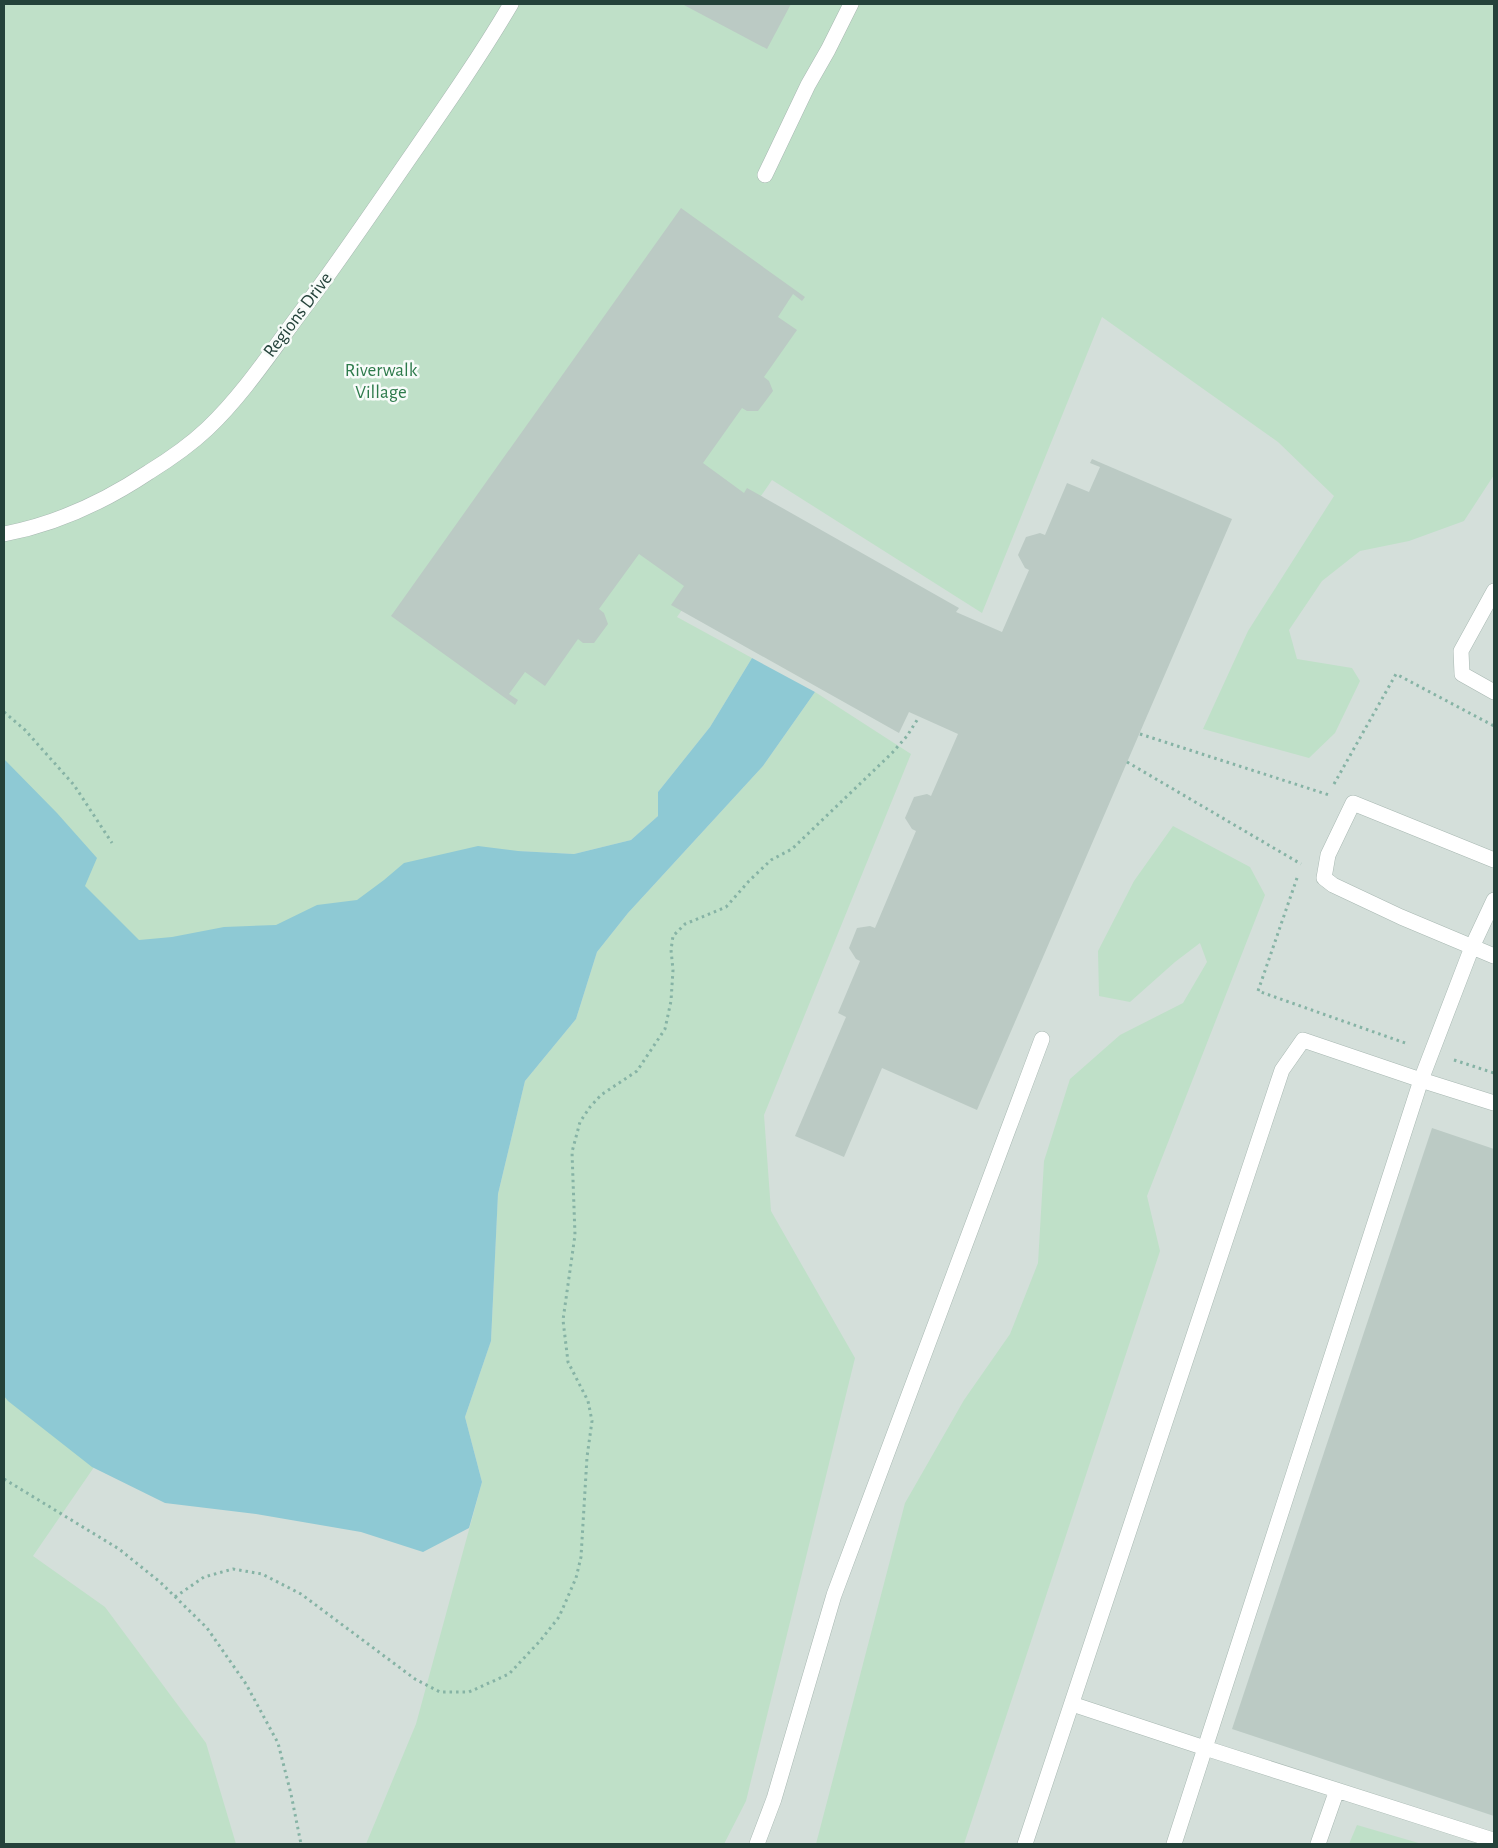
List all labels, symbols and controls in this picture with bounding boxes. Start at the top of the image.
street label: Regions Drive [260,269,336,361]
park label: Riverwalk Village [345,361,418,402]

